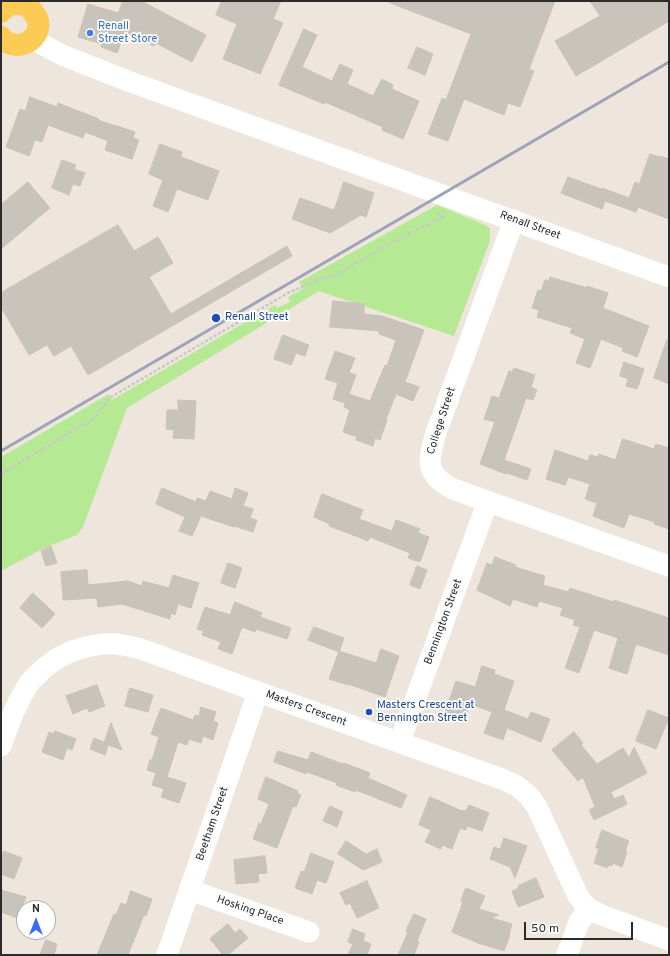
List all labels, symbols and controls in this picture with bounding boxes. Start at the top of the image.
place label: Renall Street Store [98,20,157,46]
marker: Renall Street Store [85,28,95,38]
street label: Renall Street [498,209,562,243]
place label: Renall Street [225,311,289,325]
marker: Renall Street [210,312,222,324]
street label: College Street [425,386,459,456]
street label: Bennington Street [422,577,466,667]
street label: Masters Crescent [264,688,348,730]
place label: Masters Crescent at Bennington Street [377,699,474,725]
marker: Masters Crescent at Bennington Street [364,707,374,717]
street label: Beetham Street [194,785,232,863]
street label: Hosking Place [215,893,285,929]
north arrow [16,900,56,940]
text: N [32,902,40,916]
scale bar [526,914,635,940]
text: 50 m [531,921,559,937]

